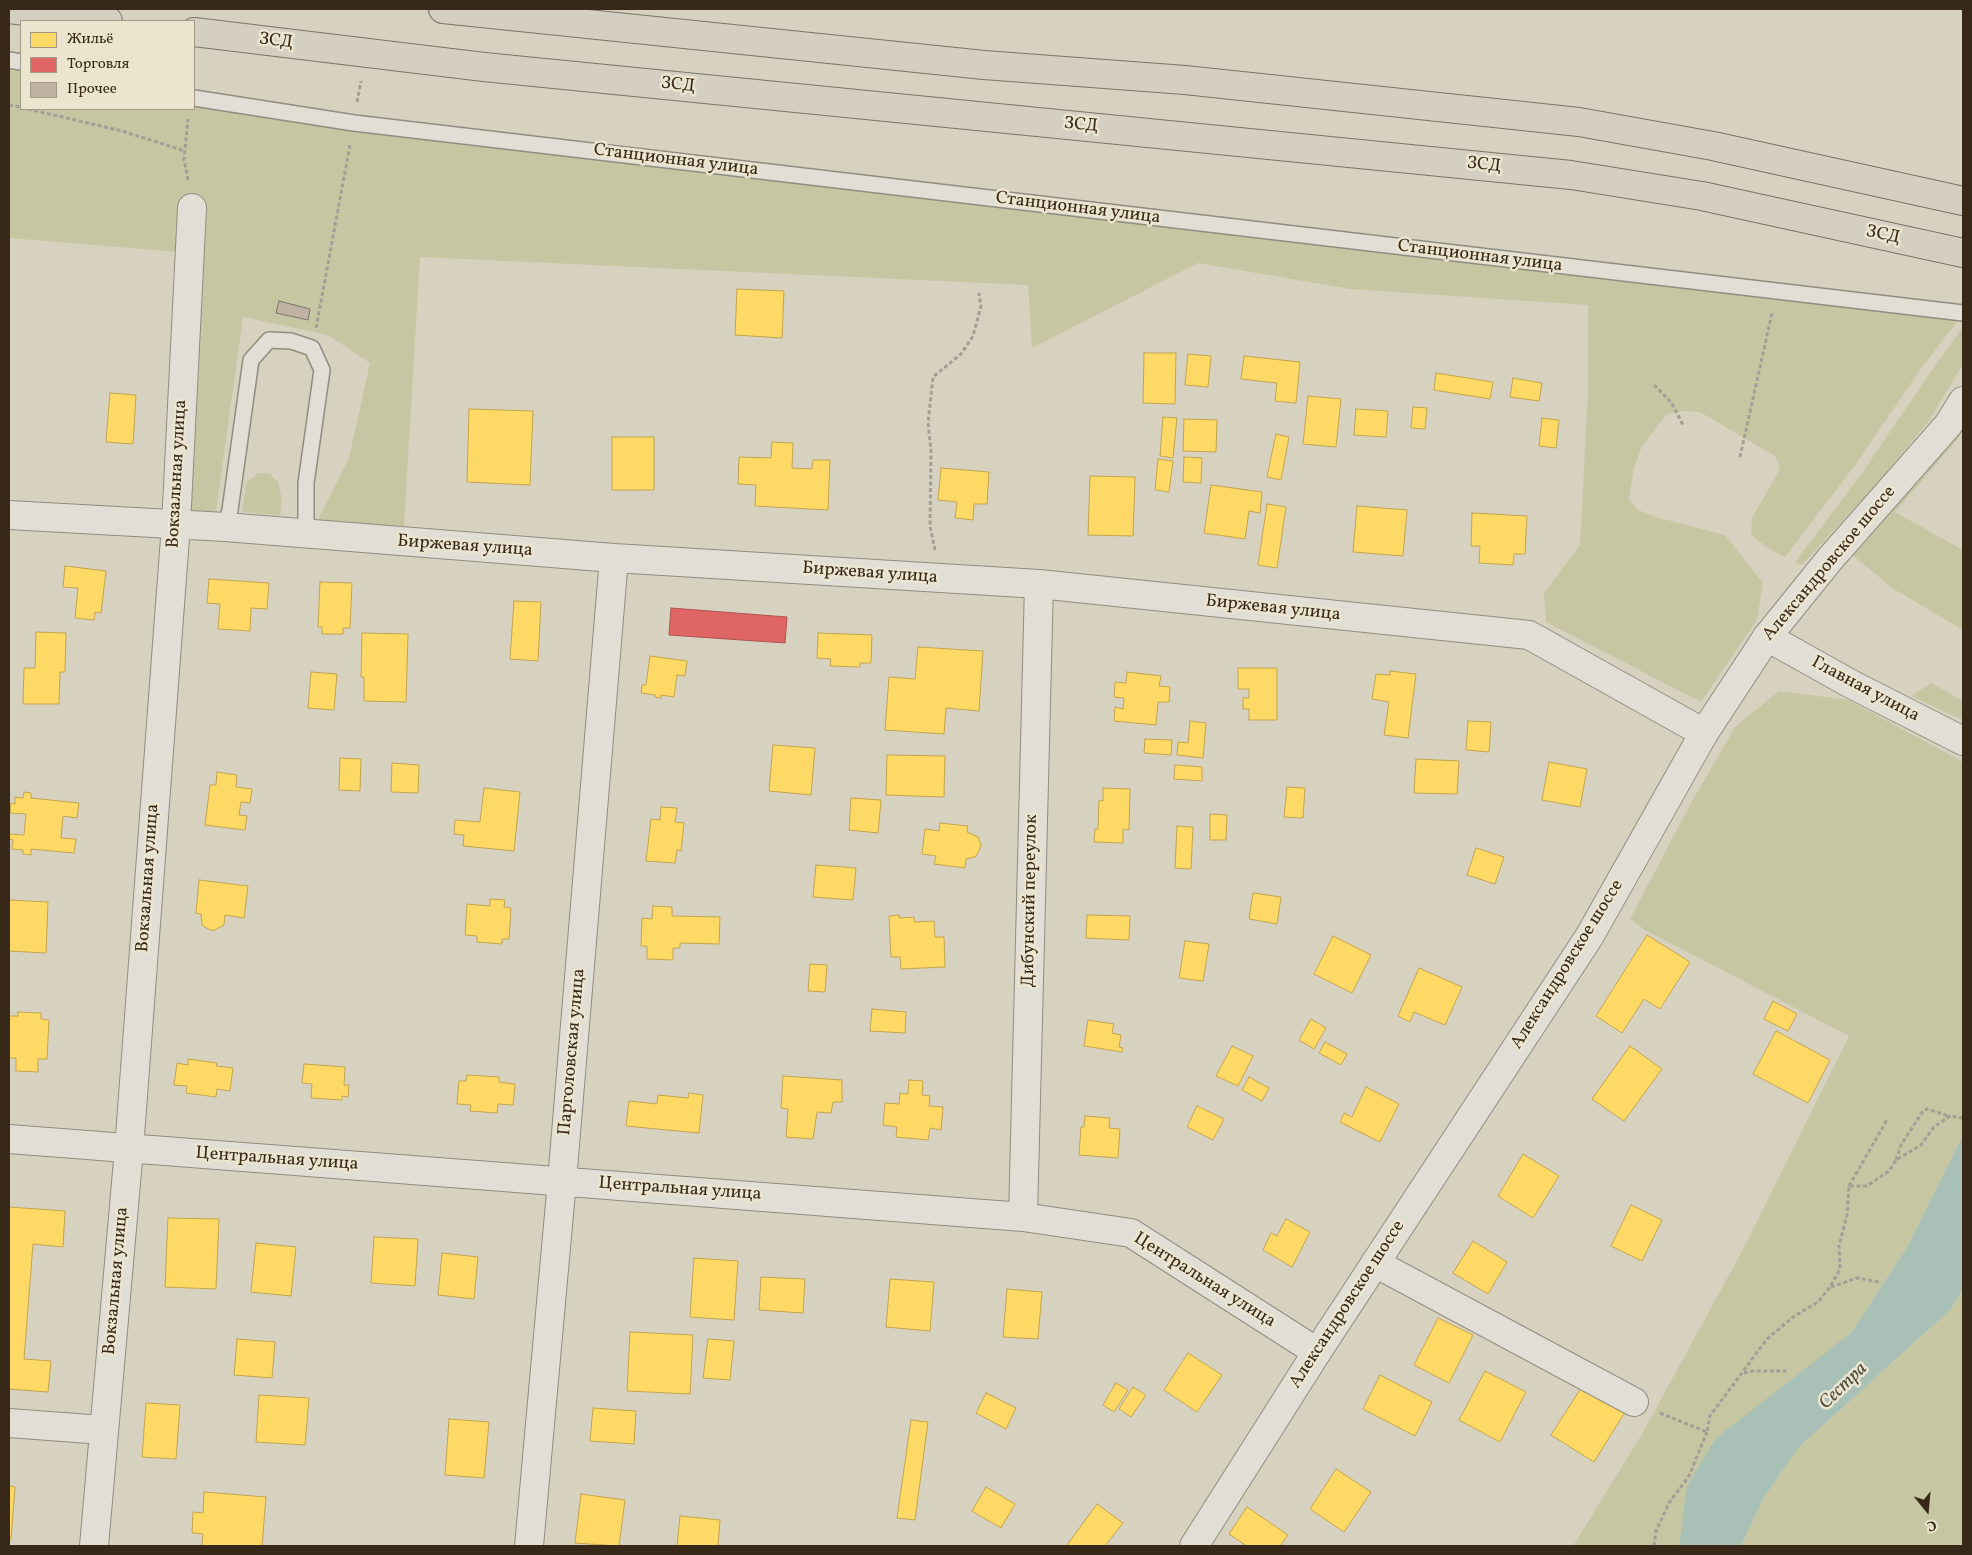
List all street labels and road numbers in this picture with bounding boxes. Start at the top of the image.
street label: ЗСД [257,29,295,55]
street label: ЗСД [660,73,696,99]
street label: ЗСД [1063,114,1099,138]
street label: Станционная улица [592,140,760,182]
street label: ЗСД [1466,153,1502,179]
street label: Станционная улица [994,188,1162,230]
street label: ЗСД [1864,222,1902,250]
street label: Станционная улица [1396,236,1564,278]
street label: Вокзальная улица [163,399,193,549]
street label: Александровское шоссе [1759,482,1901,646]
street label: Биржевая улица [397,531,533,563]
street label: Биржевая улица [802,558,938,590]
street label: Биржевая улица [1204,591,1342,627]
street label: Главная улица [1807,652,1923,728]
street label: Вокзальная улица [133,803,165,953]
street label: Дибунский переулок [1019,814,1043,988]
street label: Александровское шоссе [1507,876,1629,1054]
street label: Парголовская улица [555,968,591,1136]
street label: Центральная улица [195,1144,359,1176]
street label: Центральная улица [598,1174,762,1206]
street label: Вокзальная улица [100,1206,134,1356]
street label: Александровское шоссе [1286,1217,1410,1393]
street label: Центральная улица [1129,1229,1279,1333]

